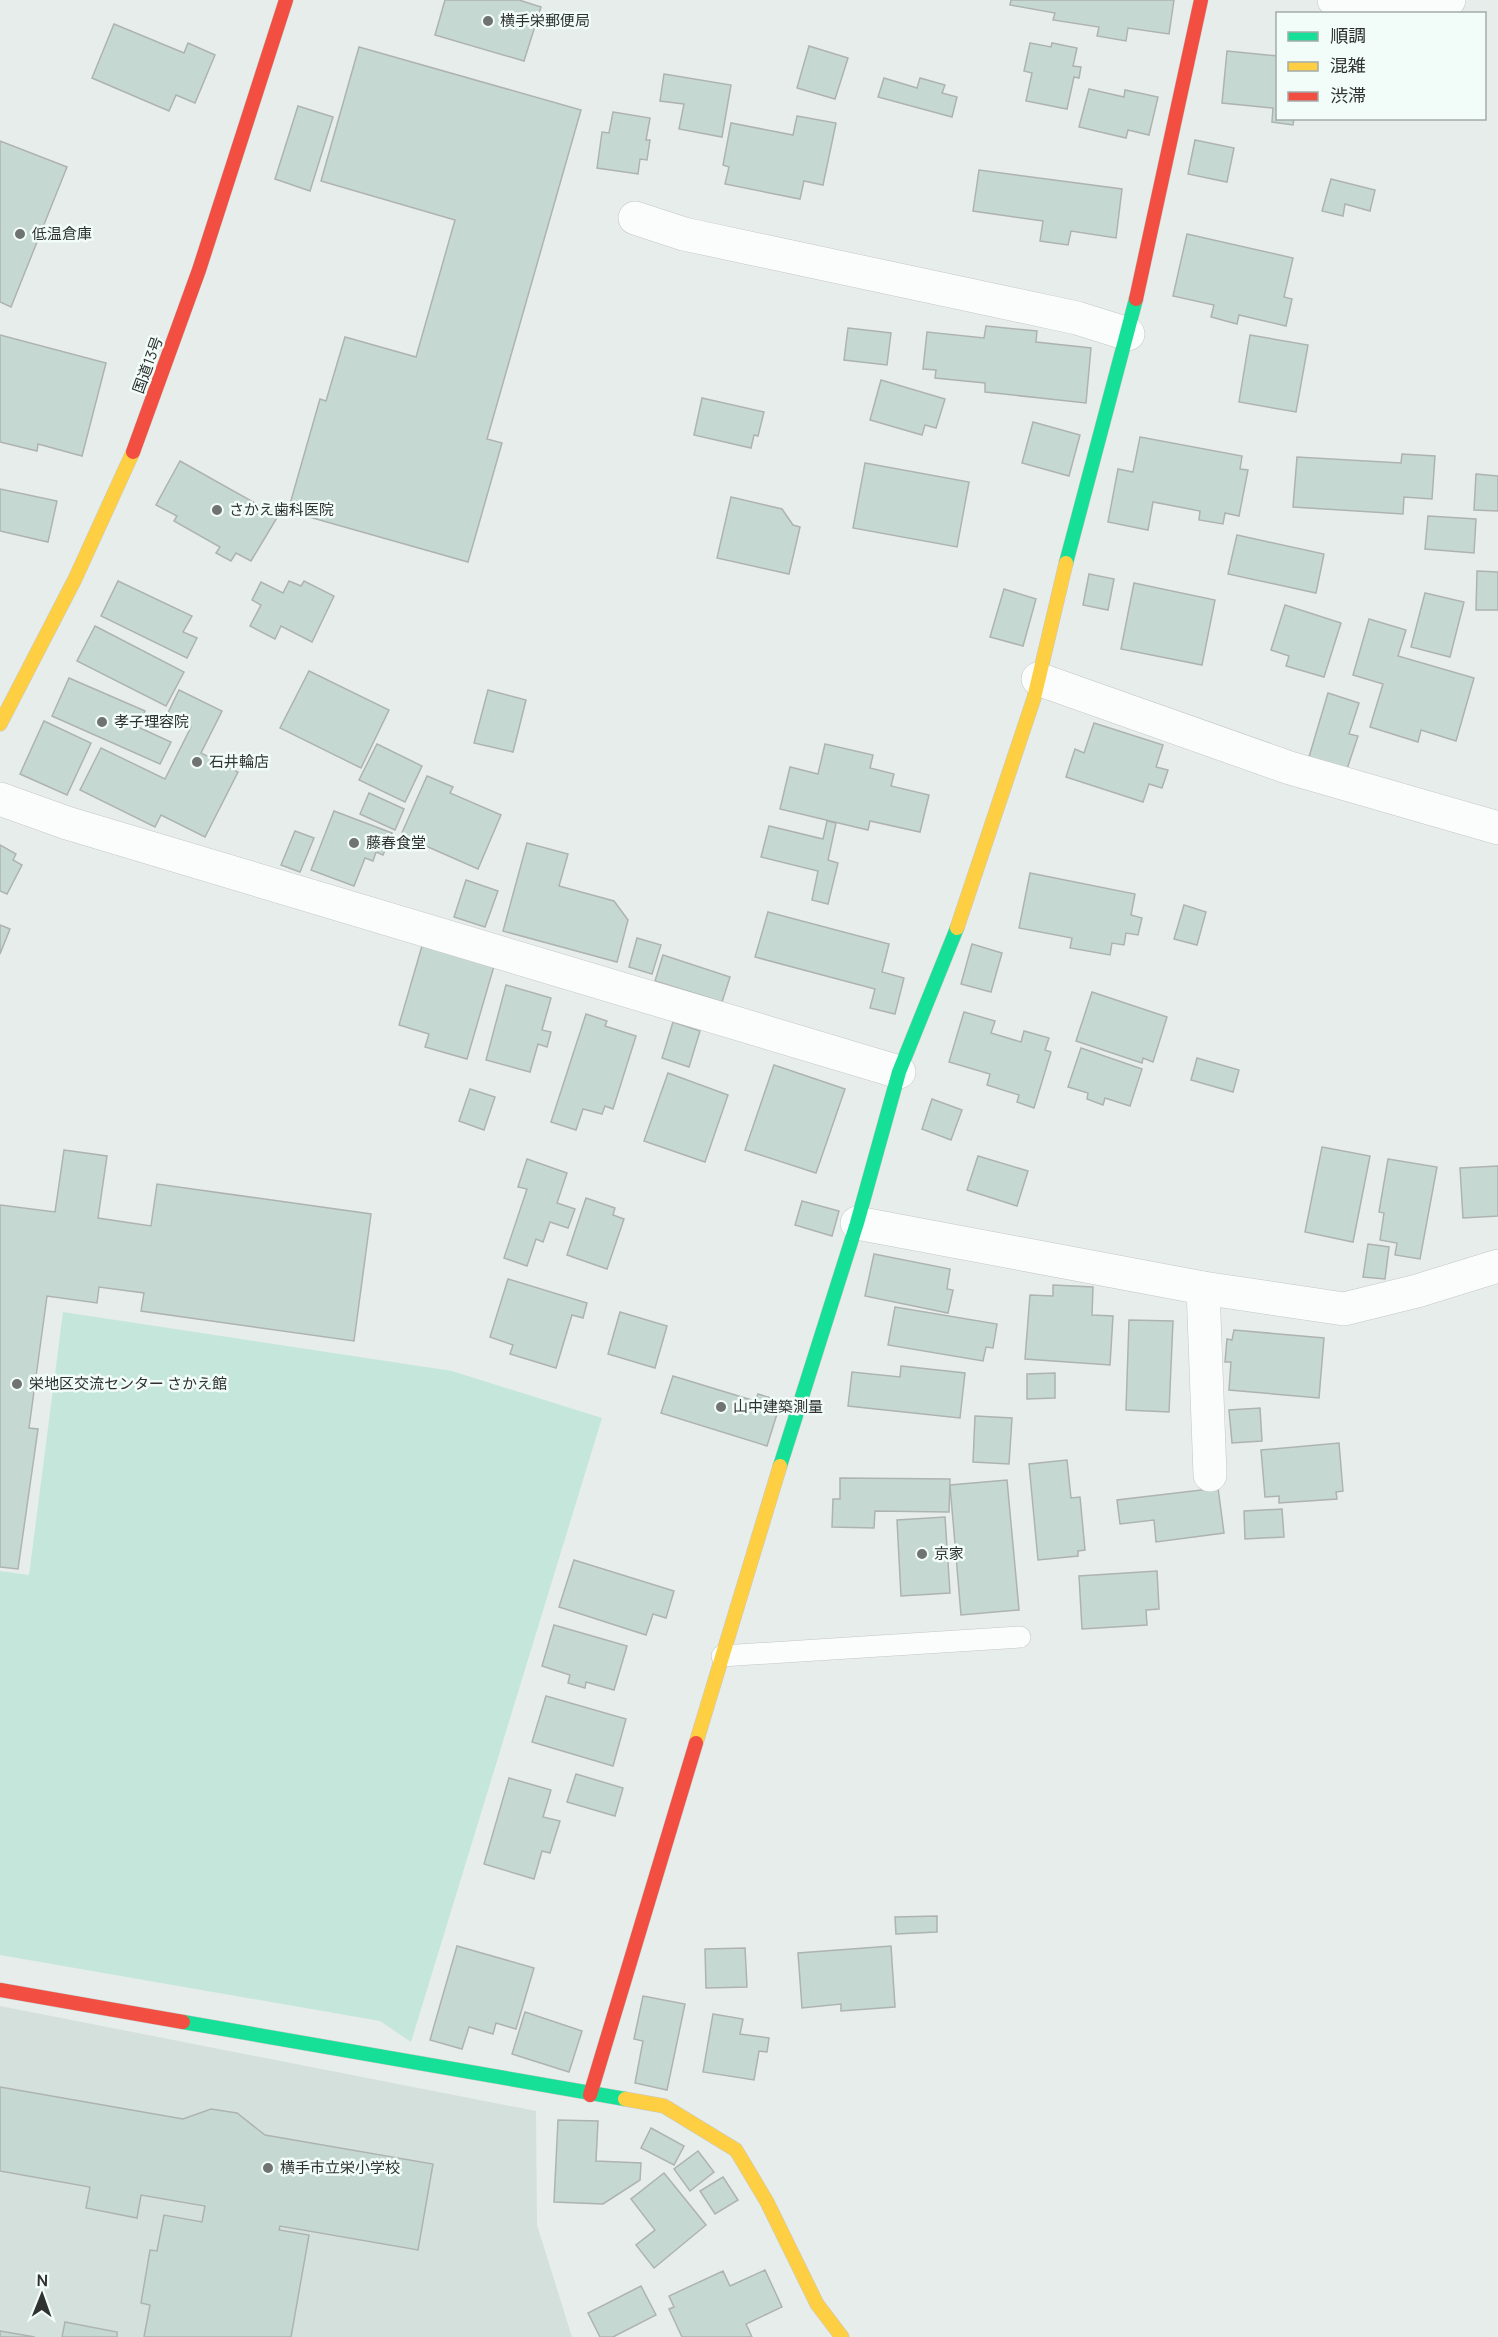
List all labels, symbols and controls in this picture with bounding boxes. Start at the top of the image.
place label: 横手栄郵便局 [500,10,590,31]
legend [1276,12,1486,120]
marker: 横手栄郵便局 [481,14,495,28]
text: 順調 [1330,23,1366,47]
text: 混雑 [1330,53,1366,77]
text: 渋滞 [1330,83,1366,107]
place label: 低温倉庫 [32,223,92,244]
marker: 低温倉庫 [13,227,27,241]
street label: 国道13号 [128,333,168,396]
place label: さかえ歯科医院 [229,499,334,520]
marker: さかえ歯科医院 [210,503,224,517]
place label: 孝子理容院 [114,711,189,732]
marker: 孝子理容院 [95,715,109,729]
place label: 石井輪店 [209,751,269,772]
marker: 石井輪店 [190,755,204,769]
place label: 藤春食堂 [366,832,426,853]
marker: 藤春食堂 [347,836,361,850]
place label: 栄地区交流センター さかえ館 [29,1373,227,1394]
marker: 栄地区交流センター さかえ館 [10,1377,24,1391]
place label: 山中建築測量 [733,1396,823,1417]
marker: 山中建築測量 [714,1400,728,1414]
place label: 京家 [934,1543,964,1564]
marker: 京家 [915,1547,929,1561]
place label: 横手市立栄小学校 [280,2157,400,2178]
marker: 横手市立栄小学校 [261,2161,275,2175]
north arrow [12,2265,72,2325]
text: N [36,2269,48,2291]

